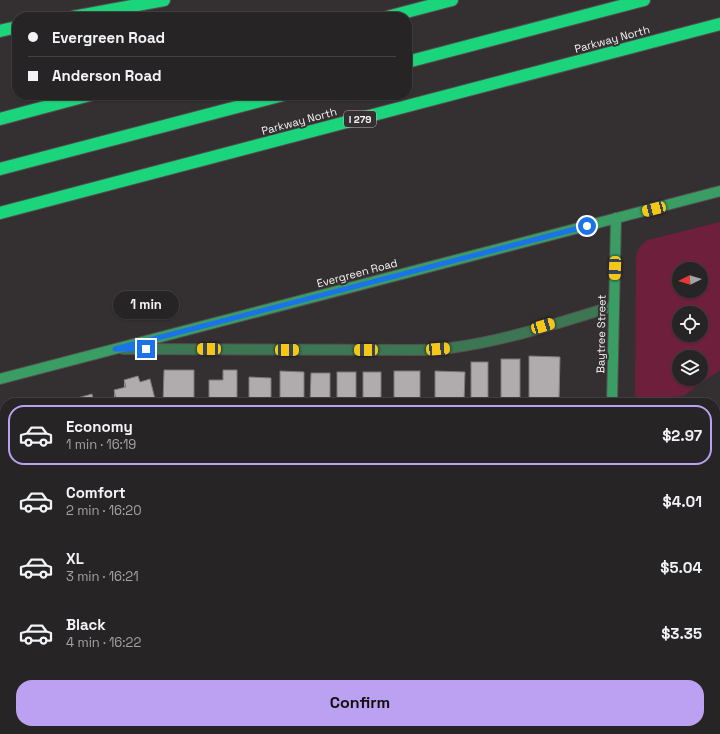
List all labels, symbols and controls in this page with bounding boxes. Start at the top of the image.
street label: Parkway North [573,22,651,56]
text: Evergreen Road [52,28,165,47]
text: Anderson Road [52,66,162,85]
street label: Parkway North [260,104,338,138]
road number: I 279 [344,111,376,127]
car [641,200,667,218]
route start [578,217,596,235]
street label: Evergreen Road [315,256,399,290]
car [609,256,621,280]
north arrow [672,262,708,298]
map controls [672,262,708,386]
callout: 1 min [113,291,179,319]
street label: Baytree Street [593,295,609,373]
text: 1 min [130,296,162,313]
button: locate [672,306,708,342]
car [530,317,556,335]
route end [137,340,155,358]
car [426,342,450,356]
car [197,343,221,355]
car [275,344,299,356]
car [354,344,378,356]
button: layers [672,350,708,386]
icon: car [18,417,54,453]
text: Economy [66,417,133,436]
text: $2.97 [662,426,702,445]
text: 1 min · 16:19 [66,436,136,453]
icon: car [18,483,54,519]
text: Comfort [66,483,126,502]
text: $4.01 [663,492,702,511]
text: 2 min · 16:20 [66,502,141,519]
icon: car [18,549,54,585]
text: XL [66,549,84,568]
text: $5.04 [660,558,702,577]
text: 3 min · 16:21 [66,568,139,585]
icon: car [18,615,54,651]
text: Black [66,615,106,634]
text: $3.35 [661,624,702,643]
text: 4 min · 16:22 [66,634,141,651]
button: Confirm [16,680,704,726]

